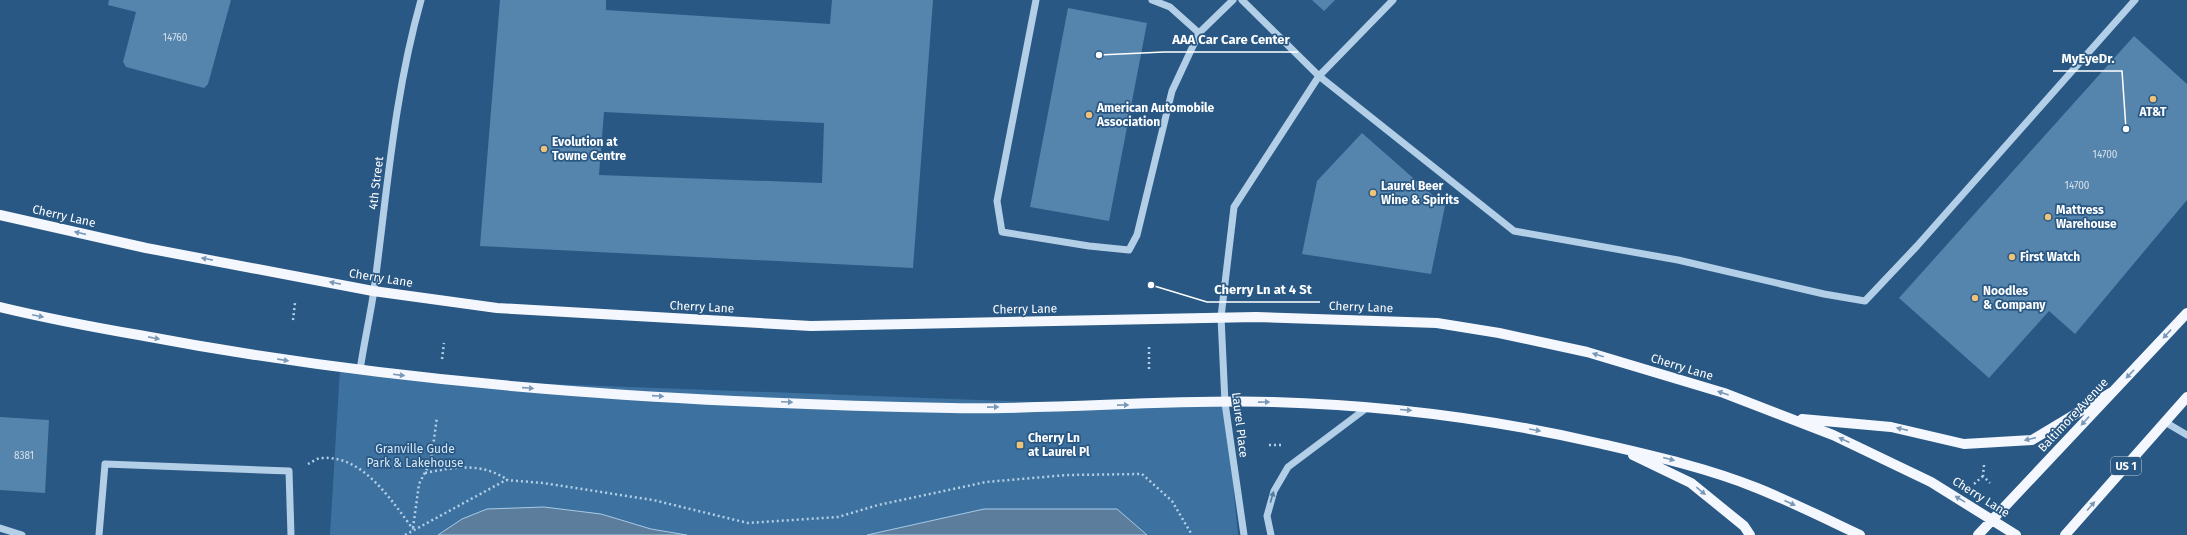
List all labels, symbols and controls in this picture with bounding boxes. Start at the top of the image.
callout: AAA Car Care Center [1164,27,1298,52]
house number: 14760 [163,32,188,44]
text: AAA Car Care Center [1171,32,1291,47]
callout: MyEyeDr. [2053,46,2122,71]
text: MyEyeDr. [2061,51,2115,66]
marker: AT&T [2148,94,2158,104]
place label: American Automobile Association [1096,101,1215,129]
place label: AT&T [2138,105,2167,119]
marker: American Automobile Association [1084,110,1094,120]
place label: Evolution at Towne Centre [552,135,627,163]
marker: Evolution at Towne Centre [539,144,549,154]
house number: 14700 [2093,149,2118,161]
street label: 4th Street [366,155,386,210]
place label: Laurel Beer Wine & Spirits [1381,179,1459,207]
house number: 14700 [2065,180,2090,192]
marker: Laurel Beer Wine & Spirits [1368,188,1378,198]
street label: Cherry Lane [31,202,97,230]
place label: Mattress Warehouse [2056,203,2117,231]
marker: Mattress Warehouse [2043,212,2053,222]
one-way arrow [74,230,86,236]
place label: First Watch [2020,250,2080,264]
marker: First Watch [2007,252,2017,262]
one-way arrow [201,256,213,262]
street label: Cherry Lane [348,266,414,290]
callout: Cherry Ln at 4 St [1207,277,1320,302]
one-way arrow [329,280,341,286]
text: Cherry Ln at 4 St [1214,282,1313,297]
place label: Noodles & Company [1983,284,2046,312]
marker: Noodles & Company [1970,293,1980,303]
street label: Cherry Lane [669,298,735,316]
street label: Cherry Lane [1329,299,1393,315]
street label: Cherry Lane [993,301,1057,317]
one-way arrow [32,314,44,320]
one-way arrow [2162,329,2172,339]
one-way arrow [148,336,161,342]
street label: Cherry Lane [1649,351,1715,383]
one-way arrow [1592,352,1604,358]
one-way arrow [277,357,289,363]
one-way arrow [2125,369,2134,379]
one-way arrow [393,372,405,378]
street label: Baltimore Avenue [2035,375,2111,455]
one-way arrow [522,384,534,391]
one-way arrow [1716,389,1728,395]
street label: Laurel Place [1229,392,1251,458]
one-way arrow [652,393,664,400]
one-way arrow [781,399,794,405]
one-way arrow [1258,399,1271,405]
one-way arrow [1117,402,1130,408]
one-way arrow [987,404,999,411]
one-way arrow [1400,407,1412,414]
one-way arrow [2081,416,2090,426]
one-way arrow [1896,426,1908,432]
one-way arrow [1529,427,1541,433]
place label: Cherry Ln at Laurel Pl [1028,431,1090,459]
one-way arrow [2023,436,2036,442]
one-way arrow [1838,437,1849,443]
marker: Cherry Ln at Laurel Pl [1015,440,1025,450]
park label: Granville Gude Park & Lakehouse [367,442,463,470]
house number: 8381 [14,450,34,462]
one-way arrow [1663,456,1675,462]
road number: US 1 [2111,457,2141,475]
street label: Cherry Lane [1950,474,2012,520]
one-way arrow [1695,487,1706,495]
one-way arrow [1269,491,1275,503]
one-way arrow [1955,495,1965,503]
one-way arrow [1785,501,1797,507]
one-way arrow [2086,501,2096,511]

